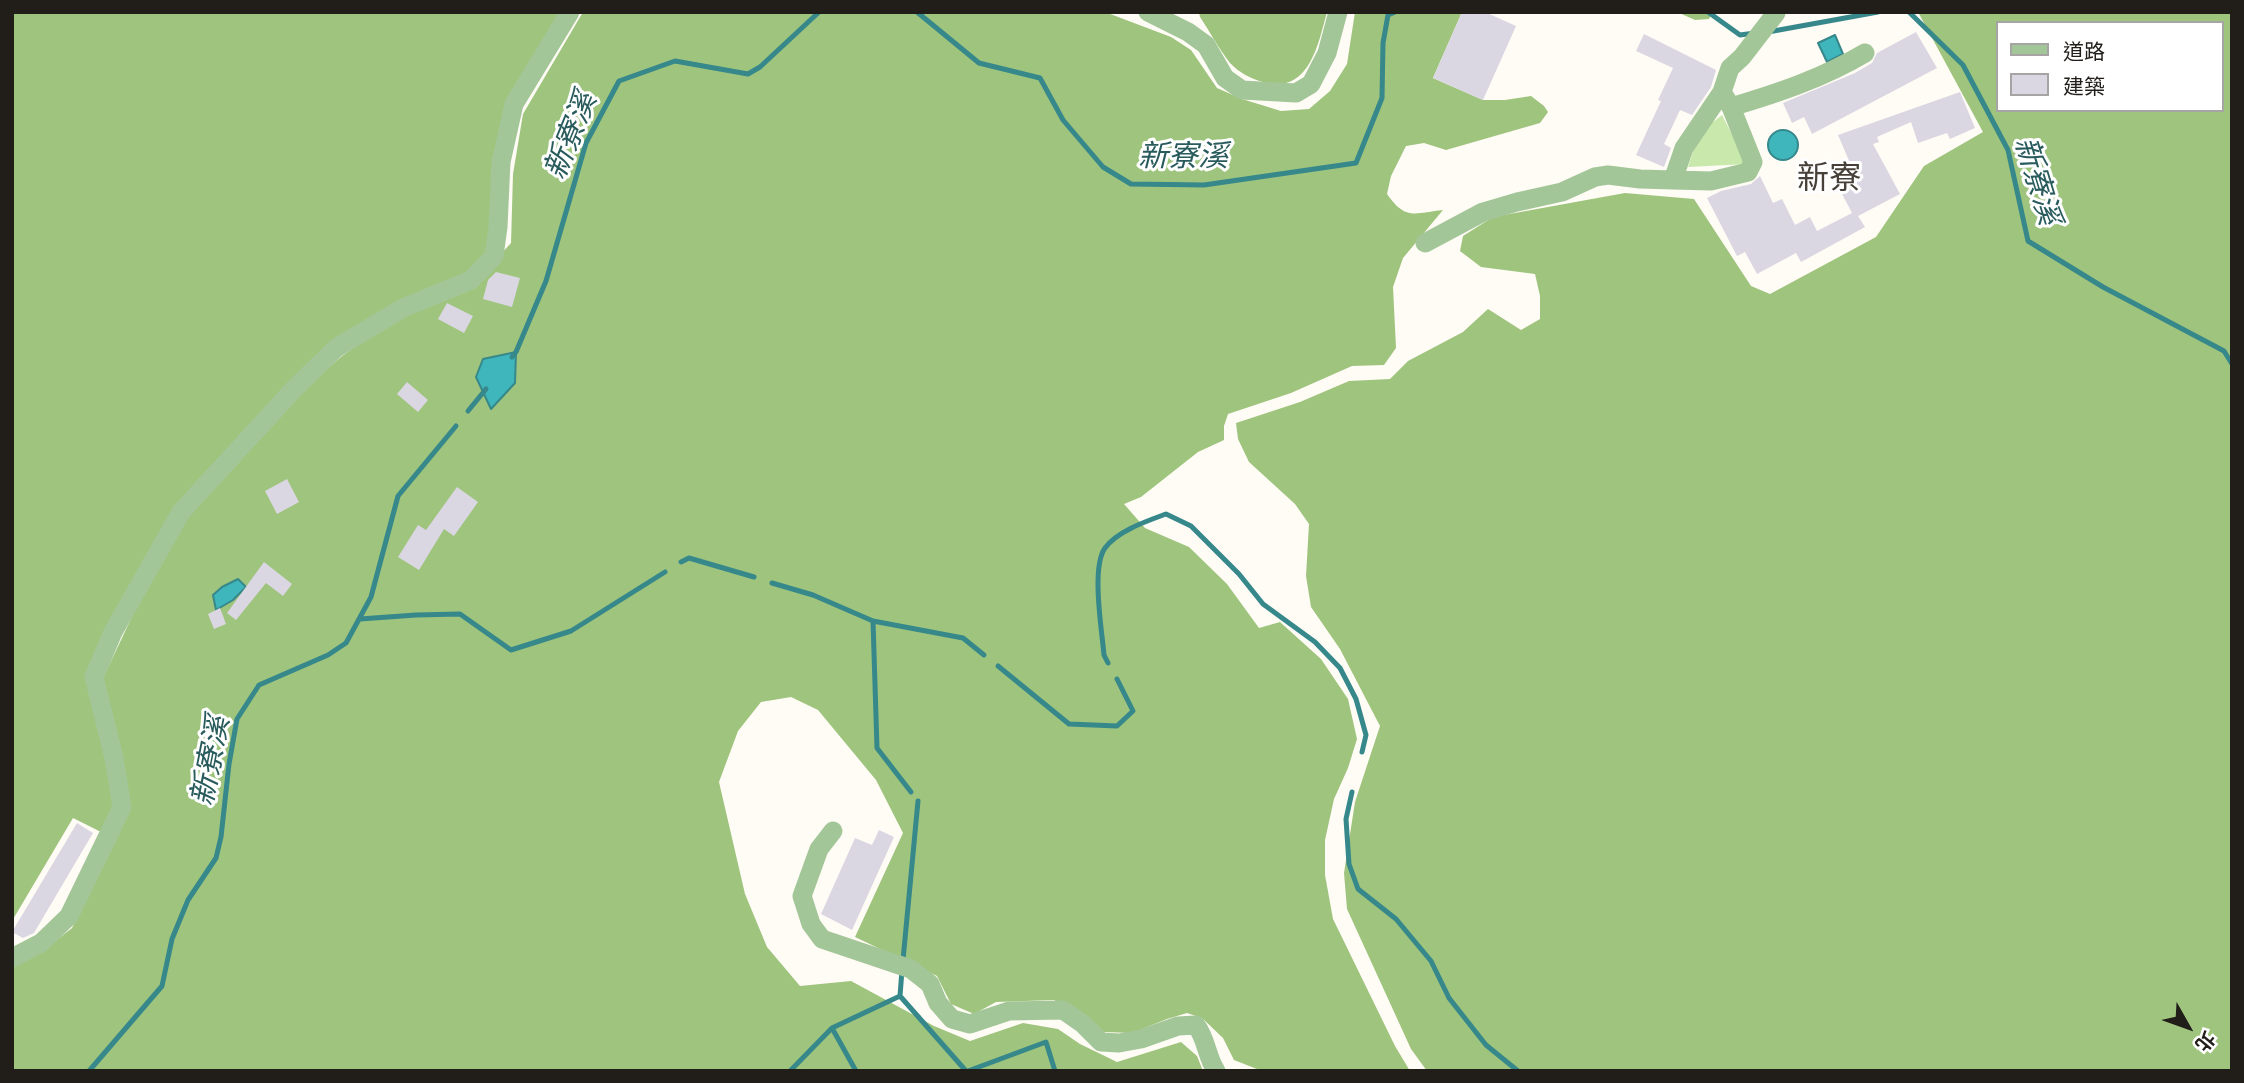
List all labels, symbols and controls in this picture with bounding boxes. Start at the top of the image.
legend [1996,21,2223,112]
text: 道路 [2063,42,2105,63]
text: 建築 [2063,77,2105,98]
water label: 新寮溪 [537,88,605,184]
water label: 新寮溪 [2007,133,2067,229]
water label: 新寮溪 [1138,139,1228,175]
district label: 新寮 [1797,159,1861,197]
water label: 新寮溪 [185,713,237,809]
north arrow [2153,992,2223,1062]
text: 北 [2191,1027,2218,1054]

